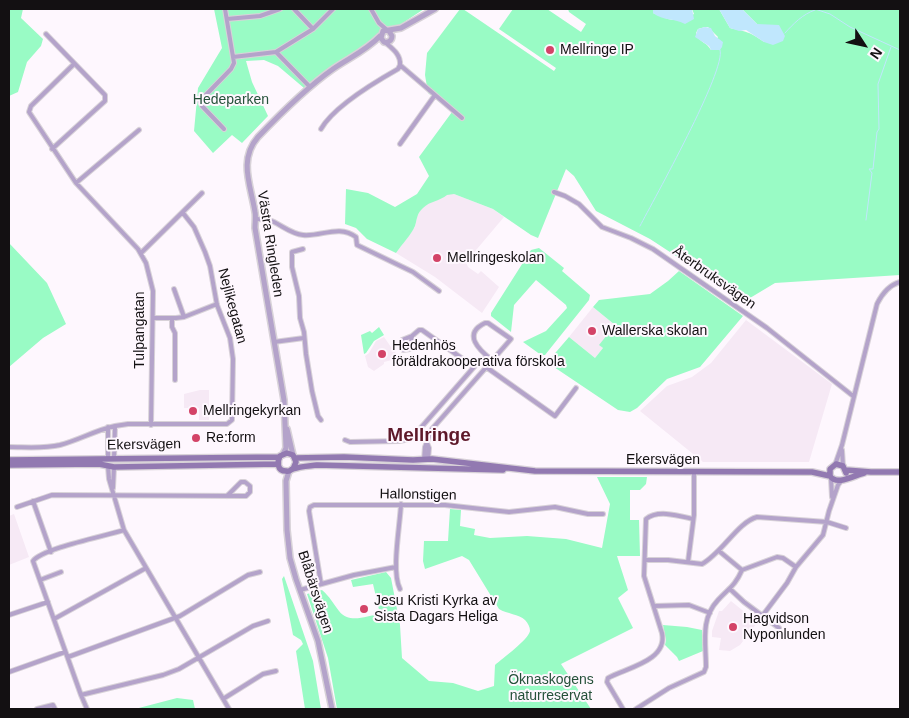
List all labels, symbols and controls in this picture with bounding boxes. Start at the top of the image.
north arrow [839,20,889,70]
place label: Mellringe IP [560,42,634,58]
marker: Mellringe IP [544,44,556,56]
text: N [867,45,886,62]
park label: Hedeparken [193,92,269,108]
street label: Västra Ringleden [253,190,287,298]
street label: Återbruksvägen [669,243,759,313]
place label: Mellringeskolan [447,250,544,266]
marker: Mellringeskolan [431,252,443,264]
street label: Nejlikegatan [214,267,250,345]
street label: Tulpangatan [132,291,148,369]
place label: Wallerska skolan [602,323,707,339]
marker: Wallerska skolan [586,325,598,337]
place label: Hedenhös föräldrakooperativa förskola [392,338,565,371]
marker: Hedenhös föräldrakooperativa förskola [376,348,388,360]
place label: Mellringekyrkan [203,403,301,419]
marker: Mellringekyrkan [187,405,199,417]
district label: Mellringe [387,425,471,447]
place label: Re:form [206,430,256,446]
marker: Re:form [190,432,202,444]
street label: Ekersvägen [107,436,181,454]
street label: Ekersvägen [626,452,700,468]
street label: Hallonstigen [379,486,457,504]
street label: Blåbärsvägen [294,549,336,635]
place label: Jesu Kristi Kyrka av Sista Dagars Heliga [374,593,498,626]
marker: Jesu Kristi Kyrka av Sista Dagars Heliga [358,603,370,615]
place label: Hagvidson Nyponlunden [743,611,826,644]
marker: Hagvidson Nyponlunden [727,621,739,633]
park label: Öknaskogens naturreservat [508,672,594,704]

